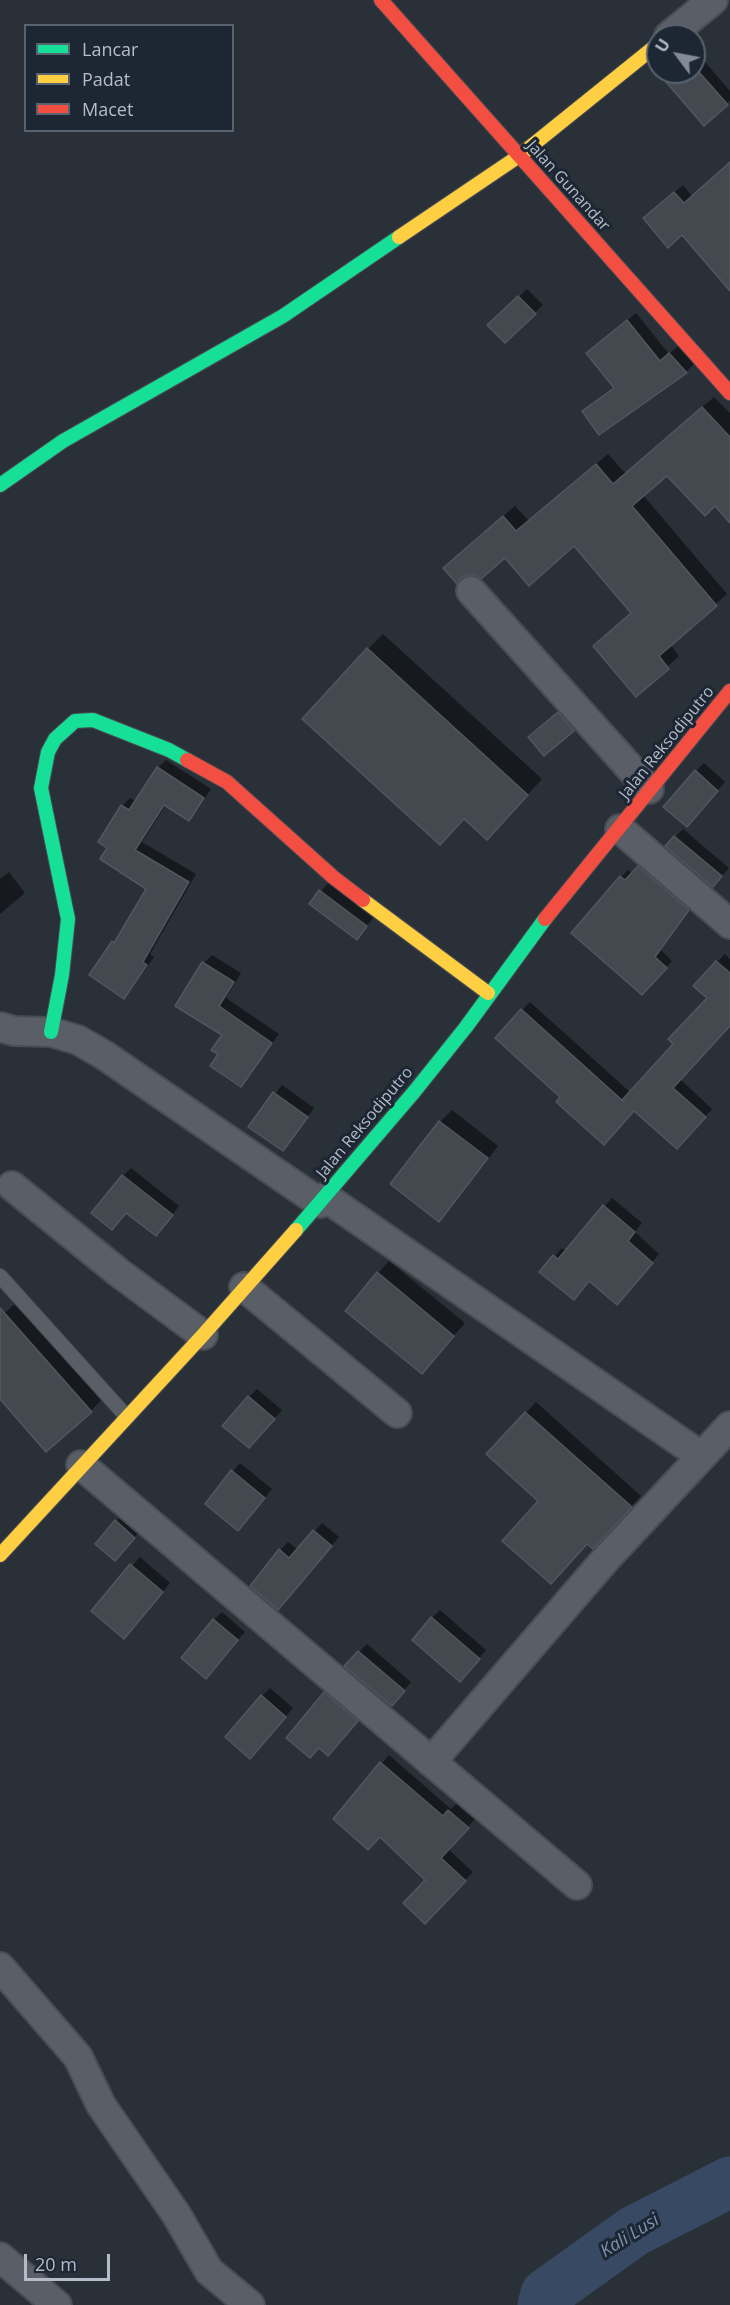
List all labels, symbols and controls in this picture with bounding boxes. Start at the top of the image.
legend [24,24,234,132]
north arrow [646,24,706,84]
text: U [650,35,675,56]
text: Lancar [82,37,138,61]
text: Padat [82,67,130,91]
text: Macet [82,97,133,121]
street label: Jalan Gunandar [522,137,614,235]
street label: Jalan Reksodiputro [616,683,718,803]
street label: Jalan Reksodiputro [313,1063,417,1183]
water label: Kali Lusi [597,2210,663,2262]
scale bar [27,2242,112,2280]
text: 20 m [35,2252,77,2276]

